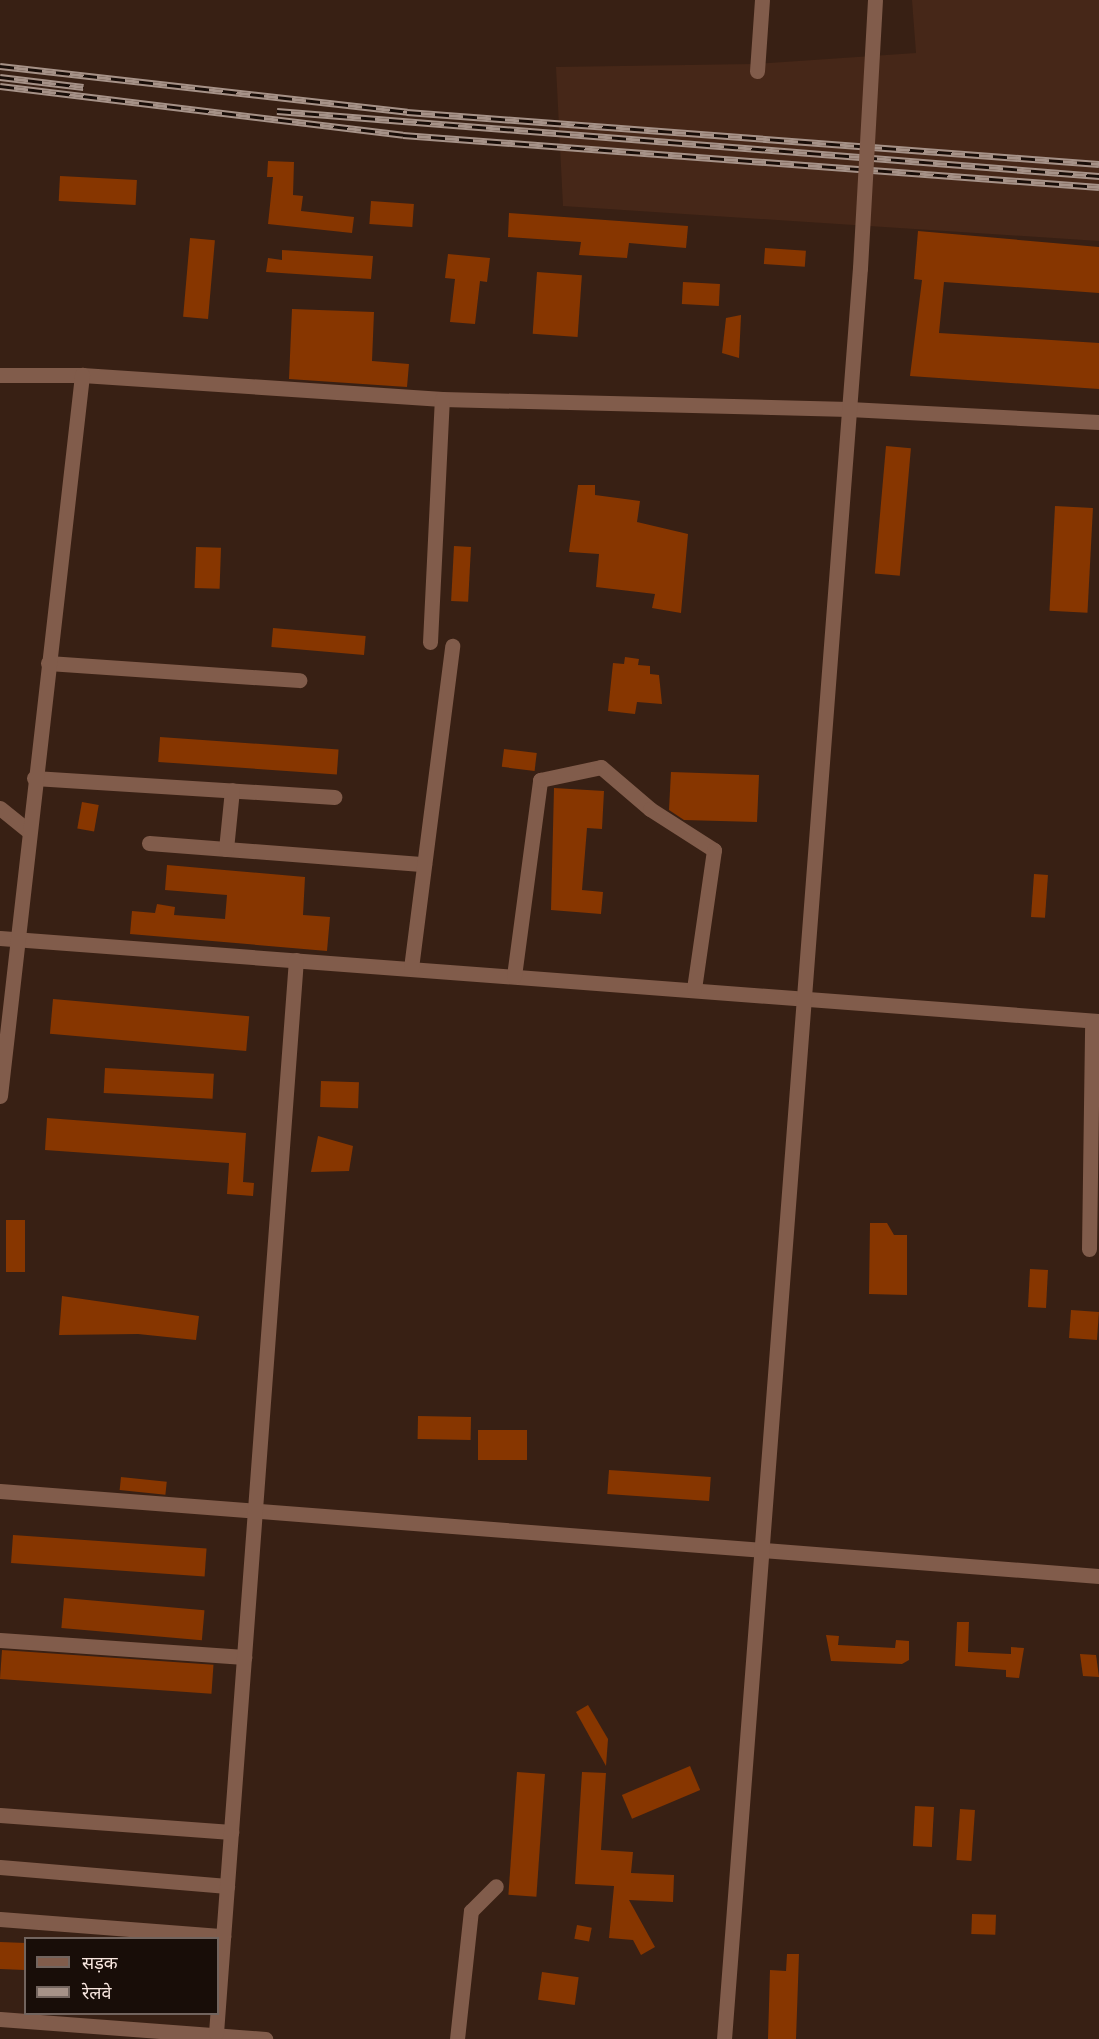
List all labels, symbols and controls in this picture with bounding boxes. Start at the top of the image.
legend [24,1937,219,2015]
text: सड़क [82,1949,118,1976]
text: रेलवे [82,1979,112,2006]

